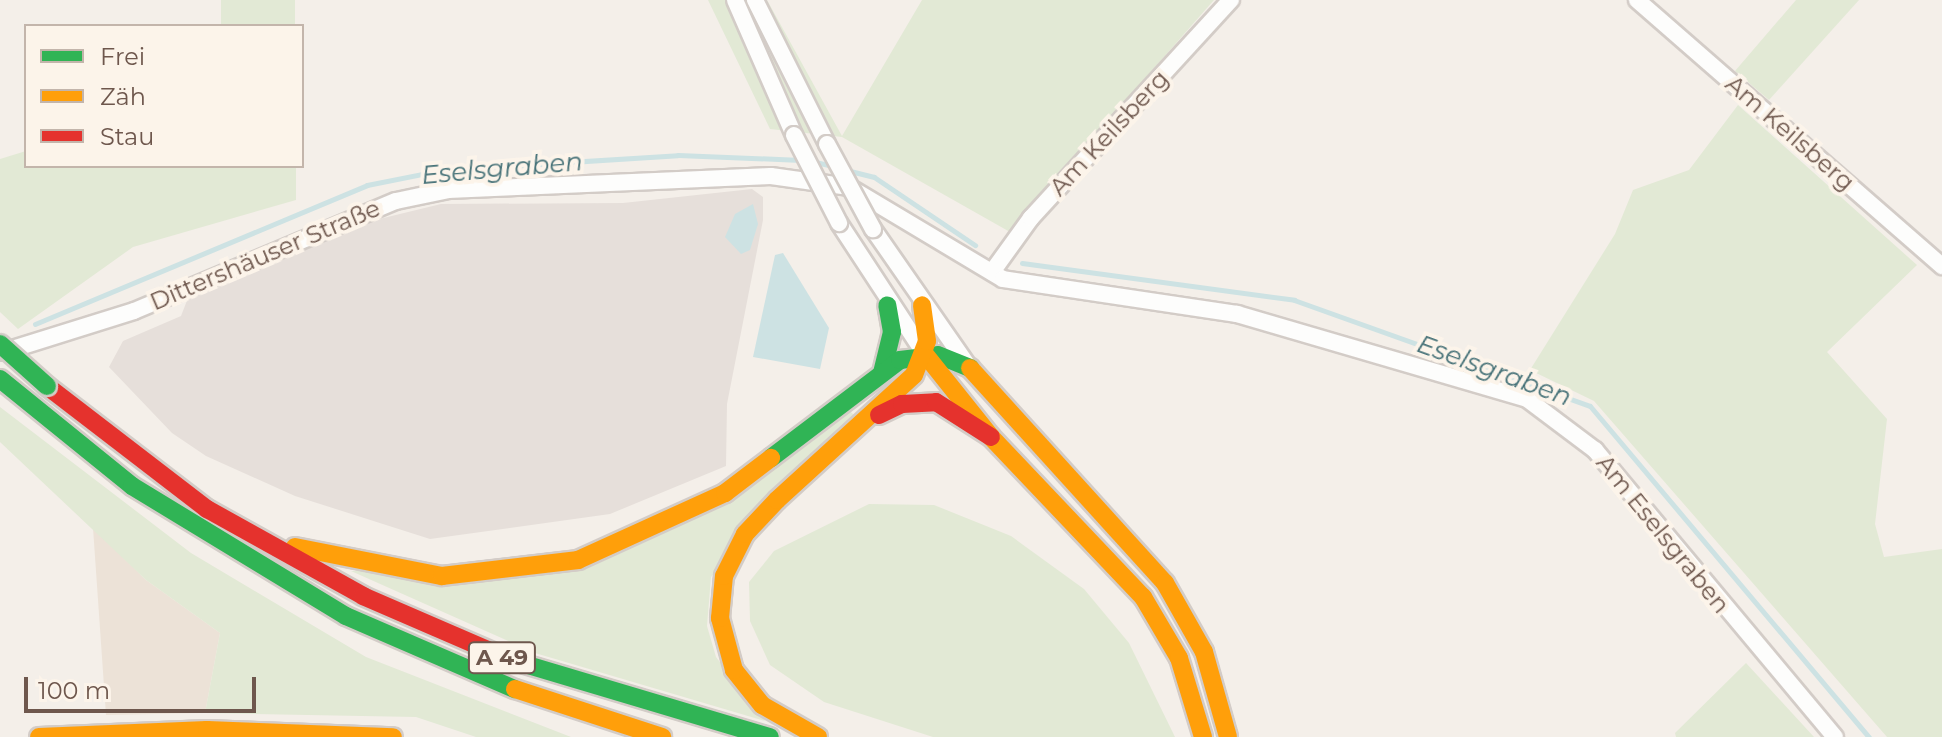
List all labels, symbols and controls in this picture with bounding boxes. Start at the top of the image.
legend [24,24,304,168]
text: Frei [100,42,145,71]
street label: Am Keilsberg [1044,64,1174,202]
street label: Am Keilsberg [1720,69,1860,197]
text: Zäh [100,82,146,111]
text: Stau [100,122,154,151]
water label: Eselsgraben [420,146,584,192]
street label: Dittershäuser Straße [146,193,384,317]
water label: Eselsgraben [1413,329,1575,413]
street label: Am Eselsgraben [1590,449,1736,619]
road number: A 49 [466,640,538,676]
scale bar [28,661,260,711]
text: 100 m [38,676,110,705]

